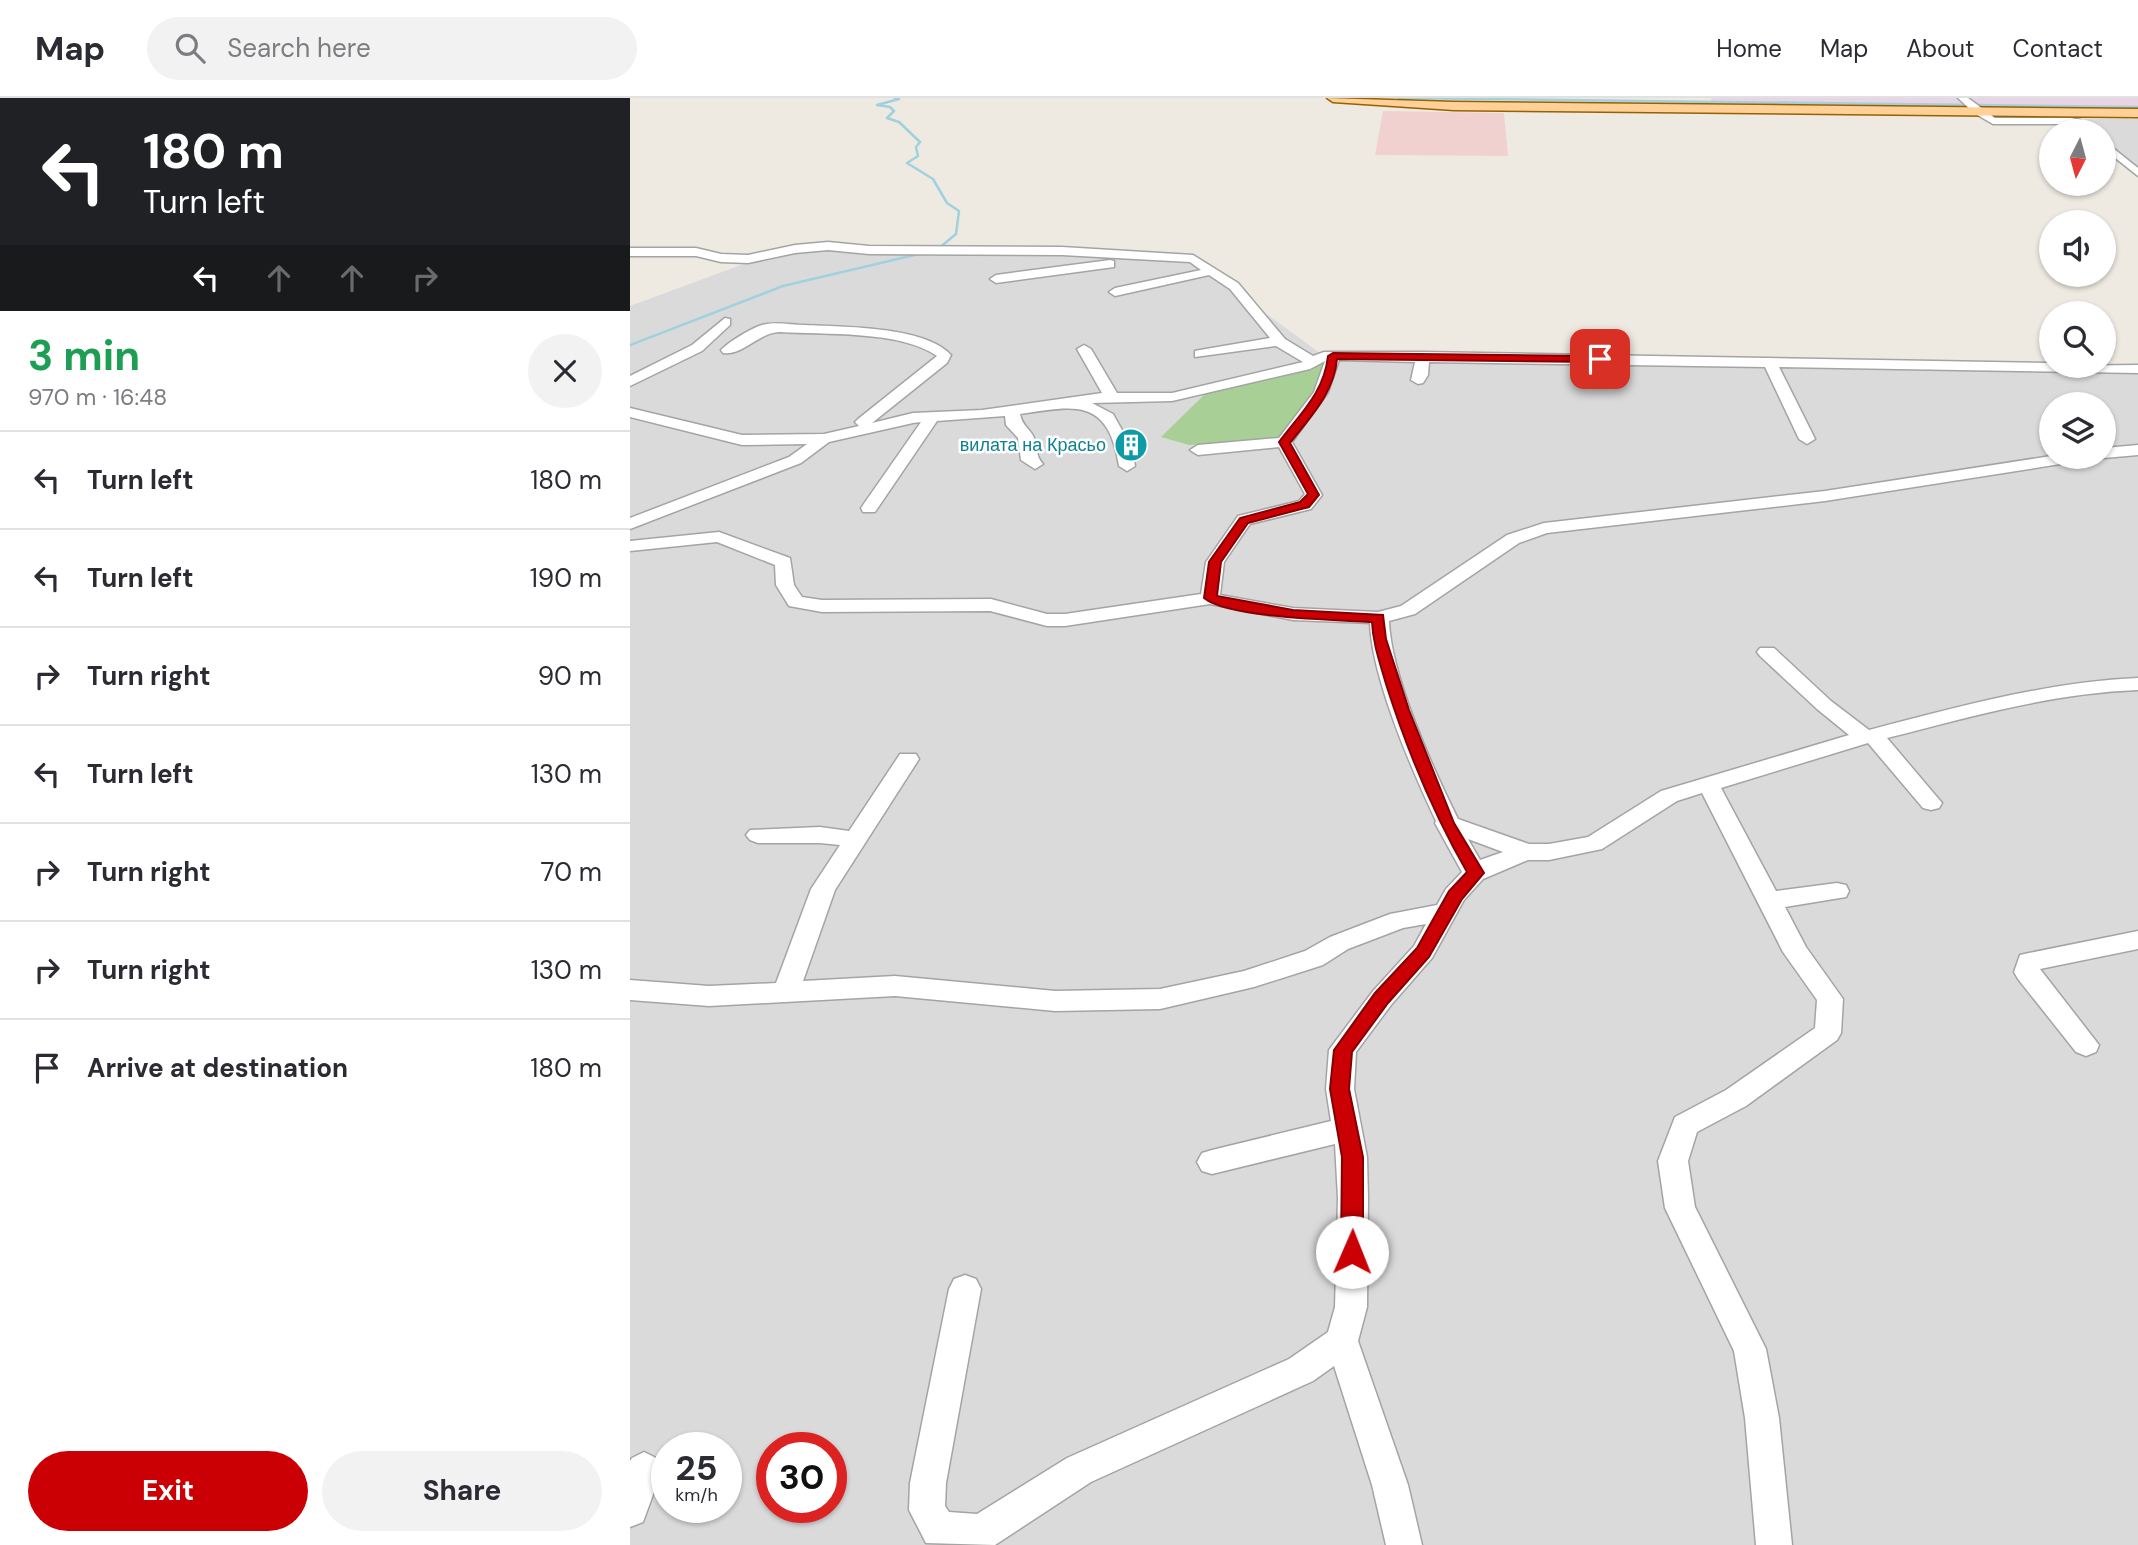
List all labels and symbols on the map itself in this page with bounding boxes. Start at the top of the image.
north arrow [2039,119,2116,196]
pin [1570,329,1630,389]
building icon: вилата на Красьо [1112,426,1150,464]
place label: вилата на Красьо [960,433,1106,457]
position arrow [1315,1215,1389,1289]
speed limit sign: 30 [756,1432,847,1523]

